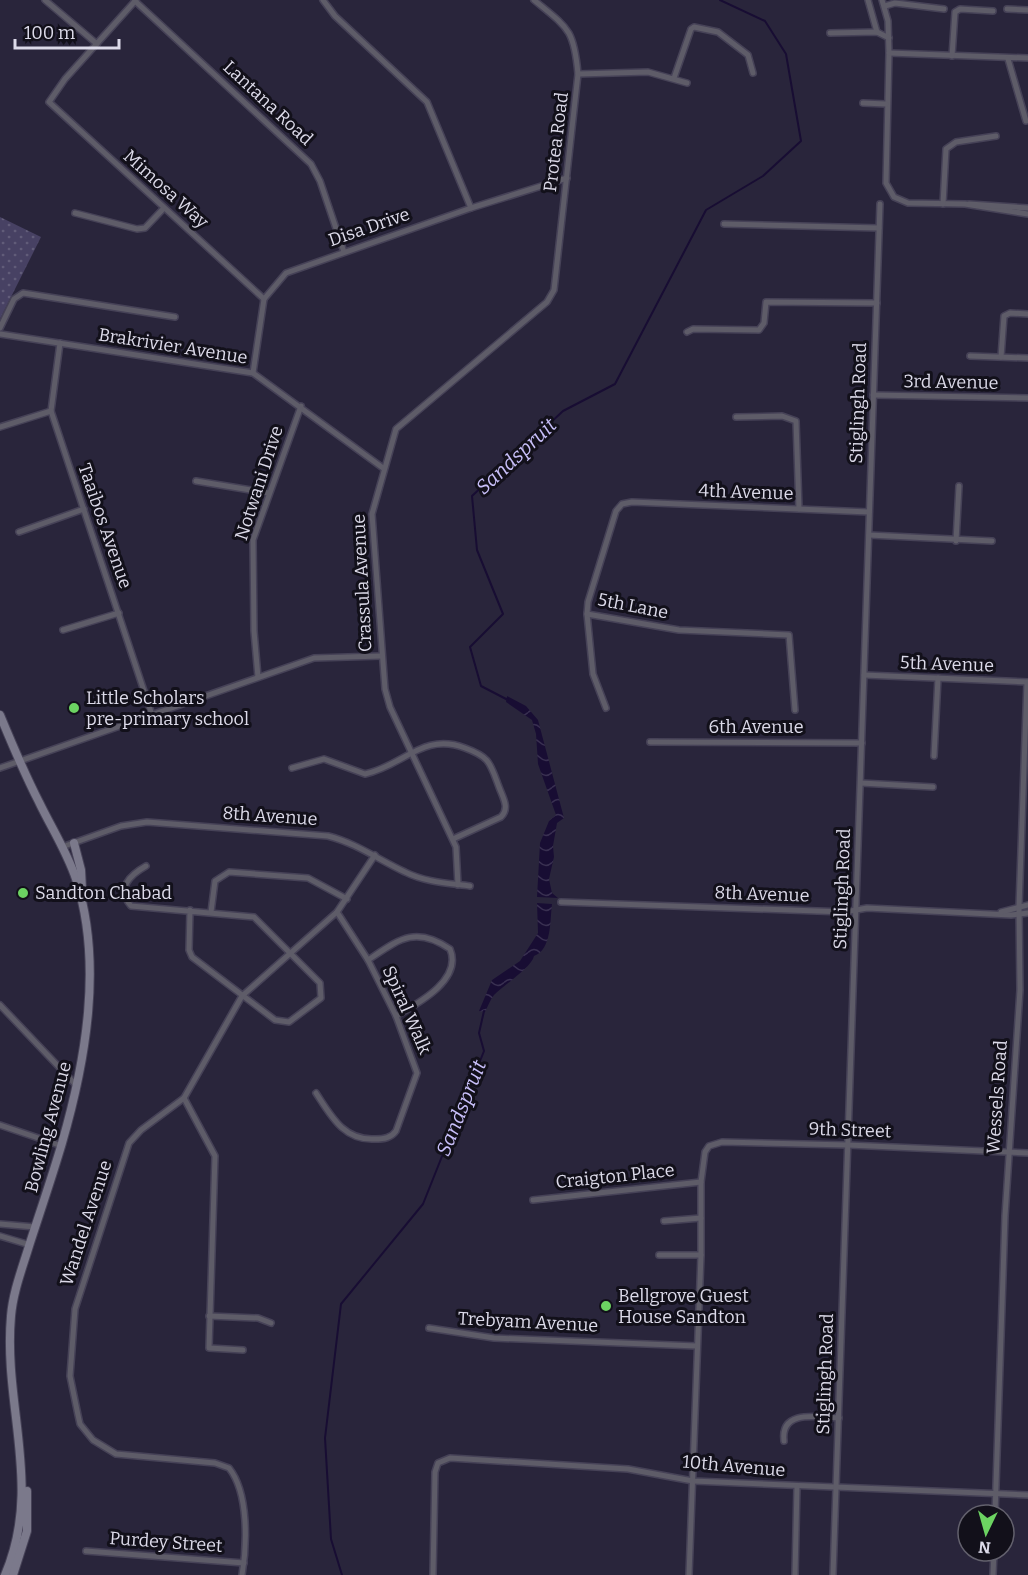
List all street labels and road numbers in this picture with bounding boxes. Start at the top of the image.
street label: Lantana Road [219,56,318,150]
street label: Protea Road [539,91,573,193]
street label: Mimosa Way [119,145,213,233]
street label: Disa Drive [326,203,412,251]
street label: Brakrivier Avenue [97,323,249,369]
street label: Stiglingh Road [845,342,871,464]
street label: 3rd Avenue [903,370,999,394]
street label: Notwani Drive [230,423,288,543]
street label: Taaibos Avenue [73,461,137,591]
street label: 4th Avenue [698,479,794,505]
street label: Crassula Avenue [347,513,377,653]
street label: 5th Lane [596,588,670,624]
street label: 5th Avenue [900,651,994,677]
street label: 6th Avenue [709,716,803,738]
street label: 8th Avenue [222,802,318,830]
street label: Stiglingh Road [829,828,855,950]
street label: 8th Avenue [714,881,810,907]
street label: Spiral Walk [378,962,437,1058]
street label: Wessels Road [982,1039,1012,1154]
street label: Bowling Avenue [20,1059,76,1195]
street label: 9th Street [808,1118,892,1142]
street label: Wandel Avenue [55,1157,117,1289]
street label: Craigton Place [555,1159,675,1193]
street label: Trebyam Avenue [457,1307,599,1337]
street label: Stiglingh Road [812,1313,838,1435]
street label: 10th Avenue [682,1451,786,1481]
street label: Purdey Street [109,1527,224,1557]

